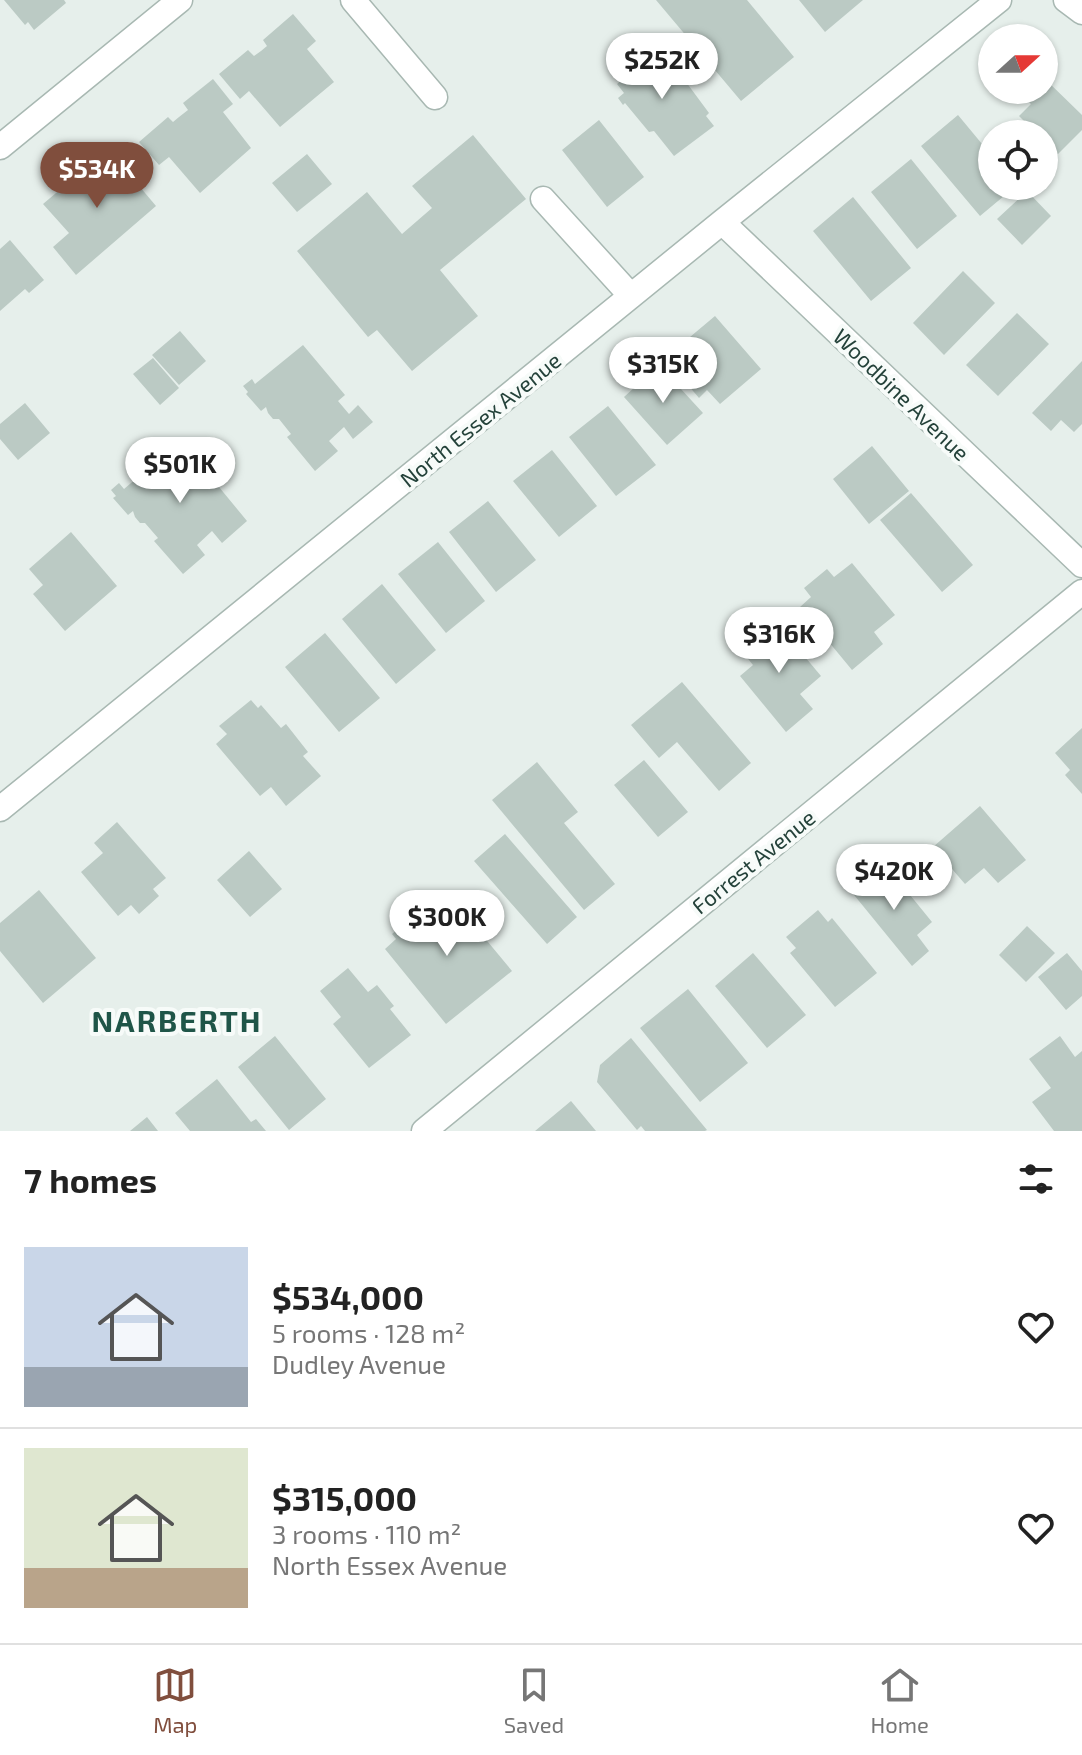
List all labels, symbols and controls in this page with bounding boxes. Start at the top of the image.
north arrow [978,24,1058,104]
map controls [978,24,1058,200]
pin: $252K [606,33,718,101]
text: $252K [624,43,700,74]
button: locate [978,120,1058,200]
pin: $534K [41,142,153,210]
text: $534K [58,152,136,183]
street label: Woodbine Avenue [829,323,975,465]
pin: $315K [607,337,719,405]
street label: North Essex Avenue [394,346,566,492]
text: $315K [627,347,699,378]
pin: $501K [124,437,236,505]
text: $501K [143,447,217,478]
pin: $316K [723,607,835,675]
text: $316K [743,617,815,648]
street label: Forrest Avenue [686,803,820,919]
pin: $420K [838,844,950,912]
text: $420K [854,854,934,885]
pin: $300K [391,890,503,958]
text: $300K [407,900,487,931]
district label: NARBERTH [91,1002,263,1038]
icon: filters [1014,1157,1058,1201]
text: 7 homes [24,1159,157,1200]
text: $534,000 [272,1276,424,1317]
icon: home [88,1279,184,1375]
icon: heart [1014,1305,1058,1349]
text: 5 rooms · 128 m² [272,1317,465,1348]
text: Dudley Avenue [272,1348,446,1379]
text: $315,000 [272,1477,417,1518]
icon: home [88,1480,184,1576]
icon: heart [1014,1506,1058,1550]
text: 3 rooms · 110 m² [272,1518,461,1549]
text: North Essex Avenue [272,1549,507,1580]
tab: Map [153,1663,197,1737]
tab: Saved [504,1663,564,1737]
tab: Home [870,1663,929,1737]

